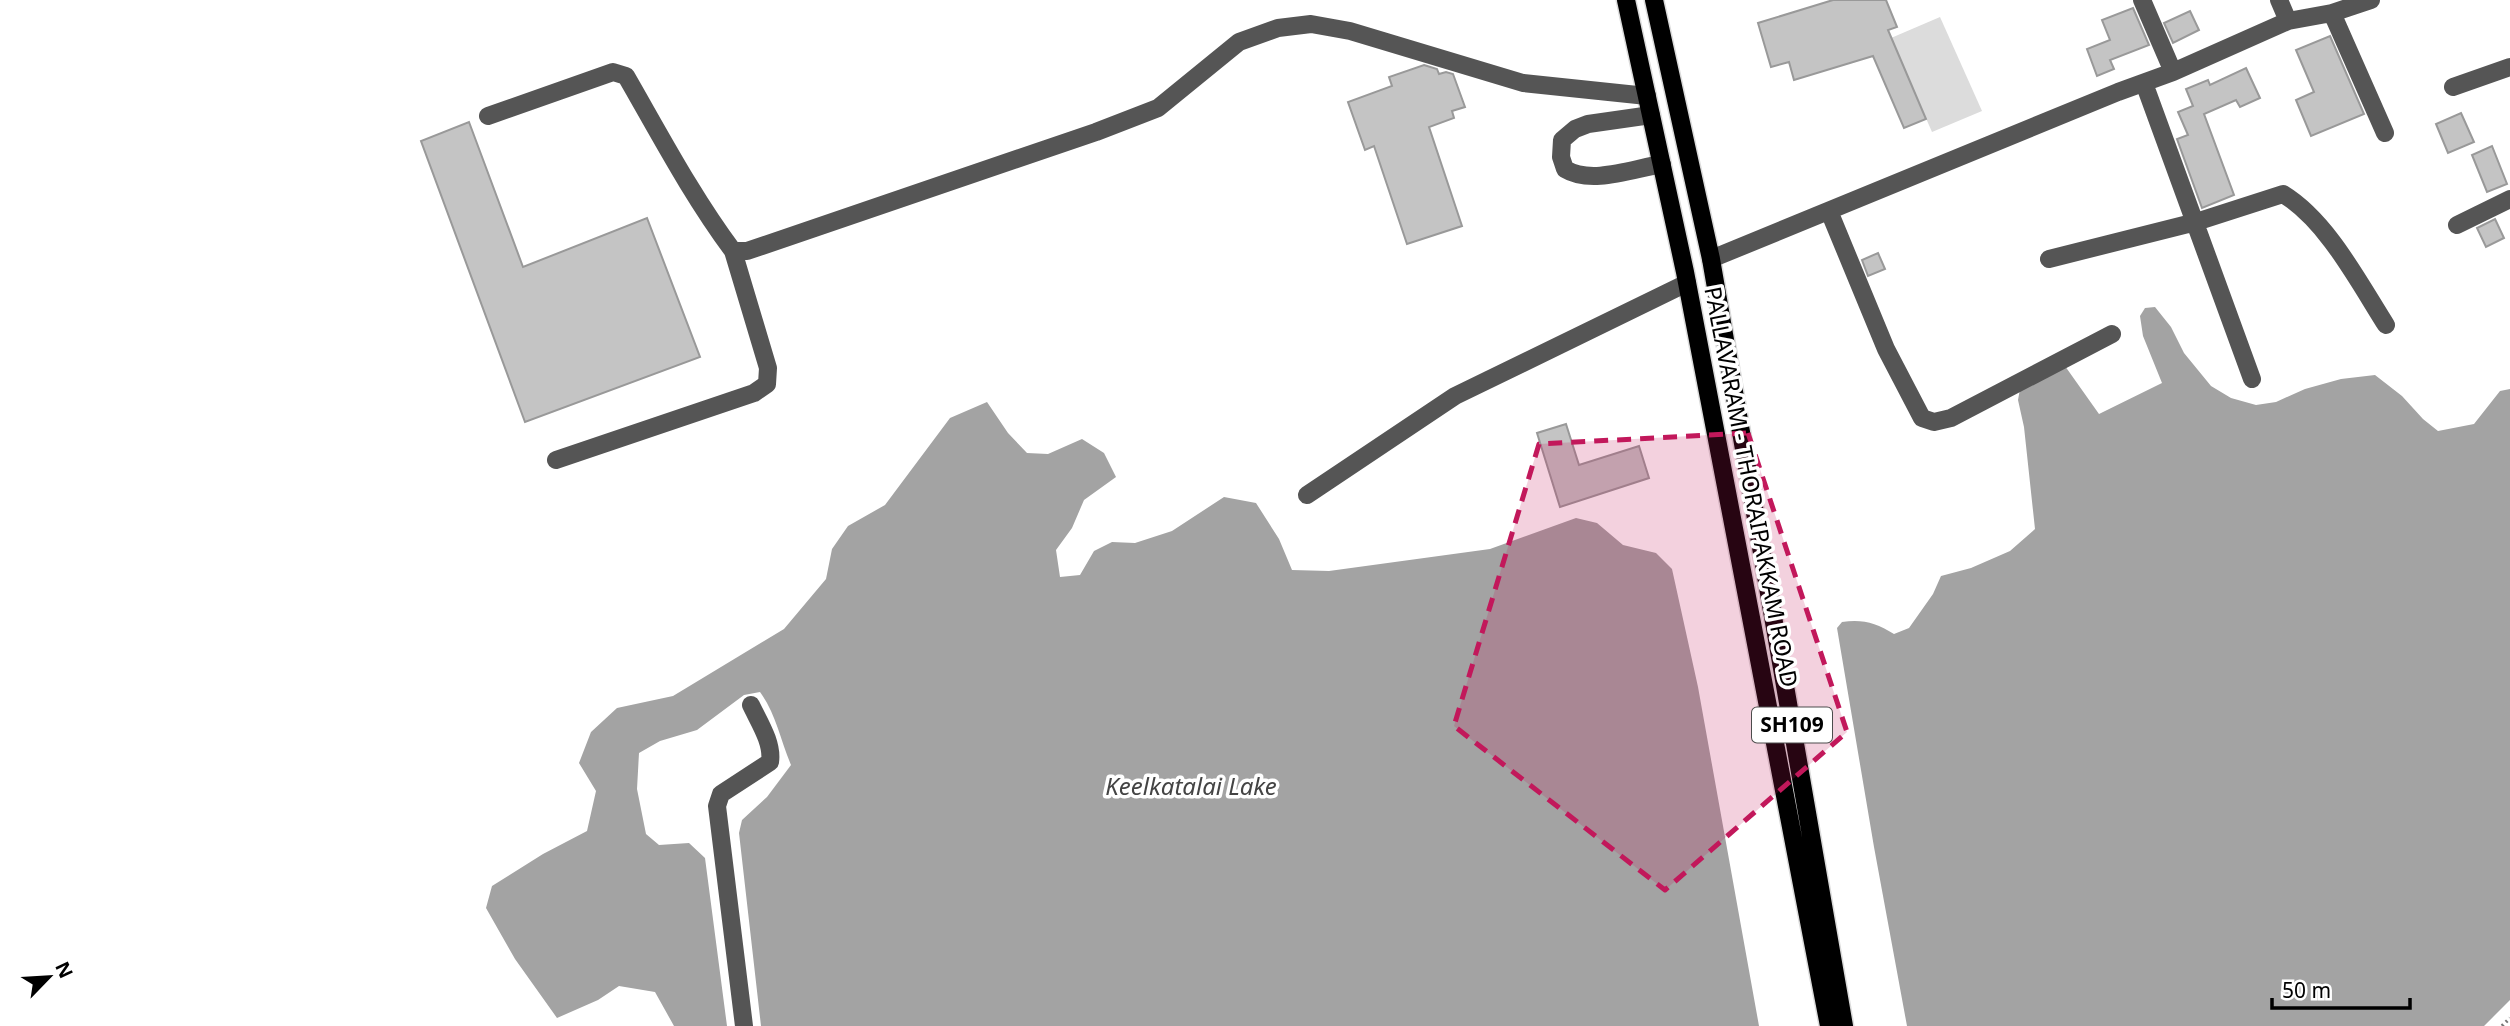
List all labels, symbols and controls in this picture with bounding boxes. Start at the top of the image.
street label: PALLAVARAM - THORAIPAKKAM ROAD [1697,284,1807,690]
road number: SH109 [1752,708,1832,742]
water label: Keelkatalai Lake [1105,769,1277,802]
north arrow [14,942,84,1012]
text: N [49,957,79,982]
scale bar [2272,967,2410,1011]
text: 50 m [2282,976,2331,1004]

